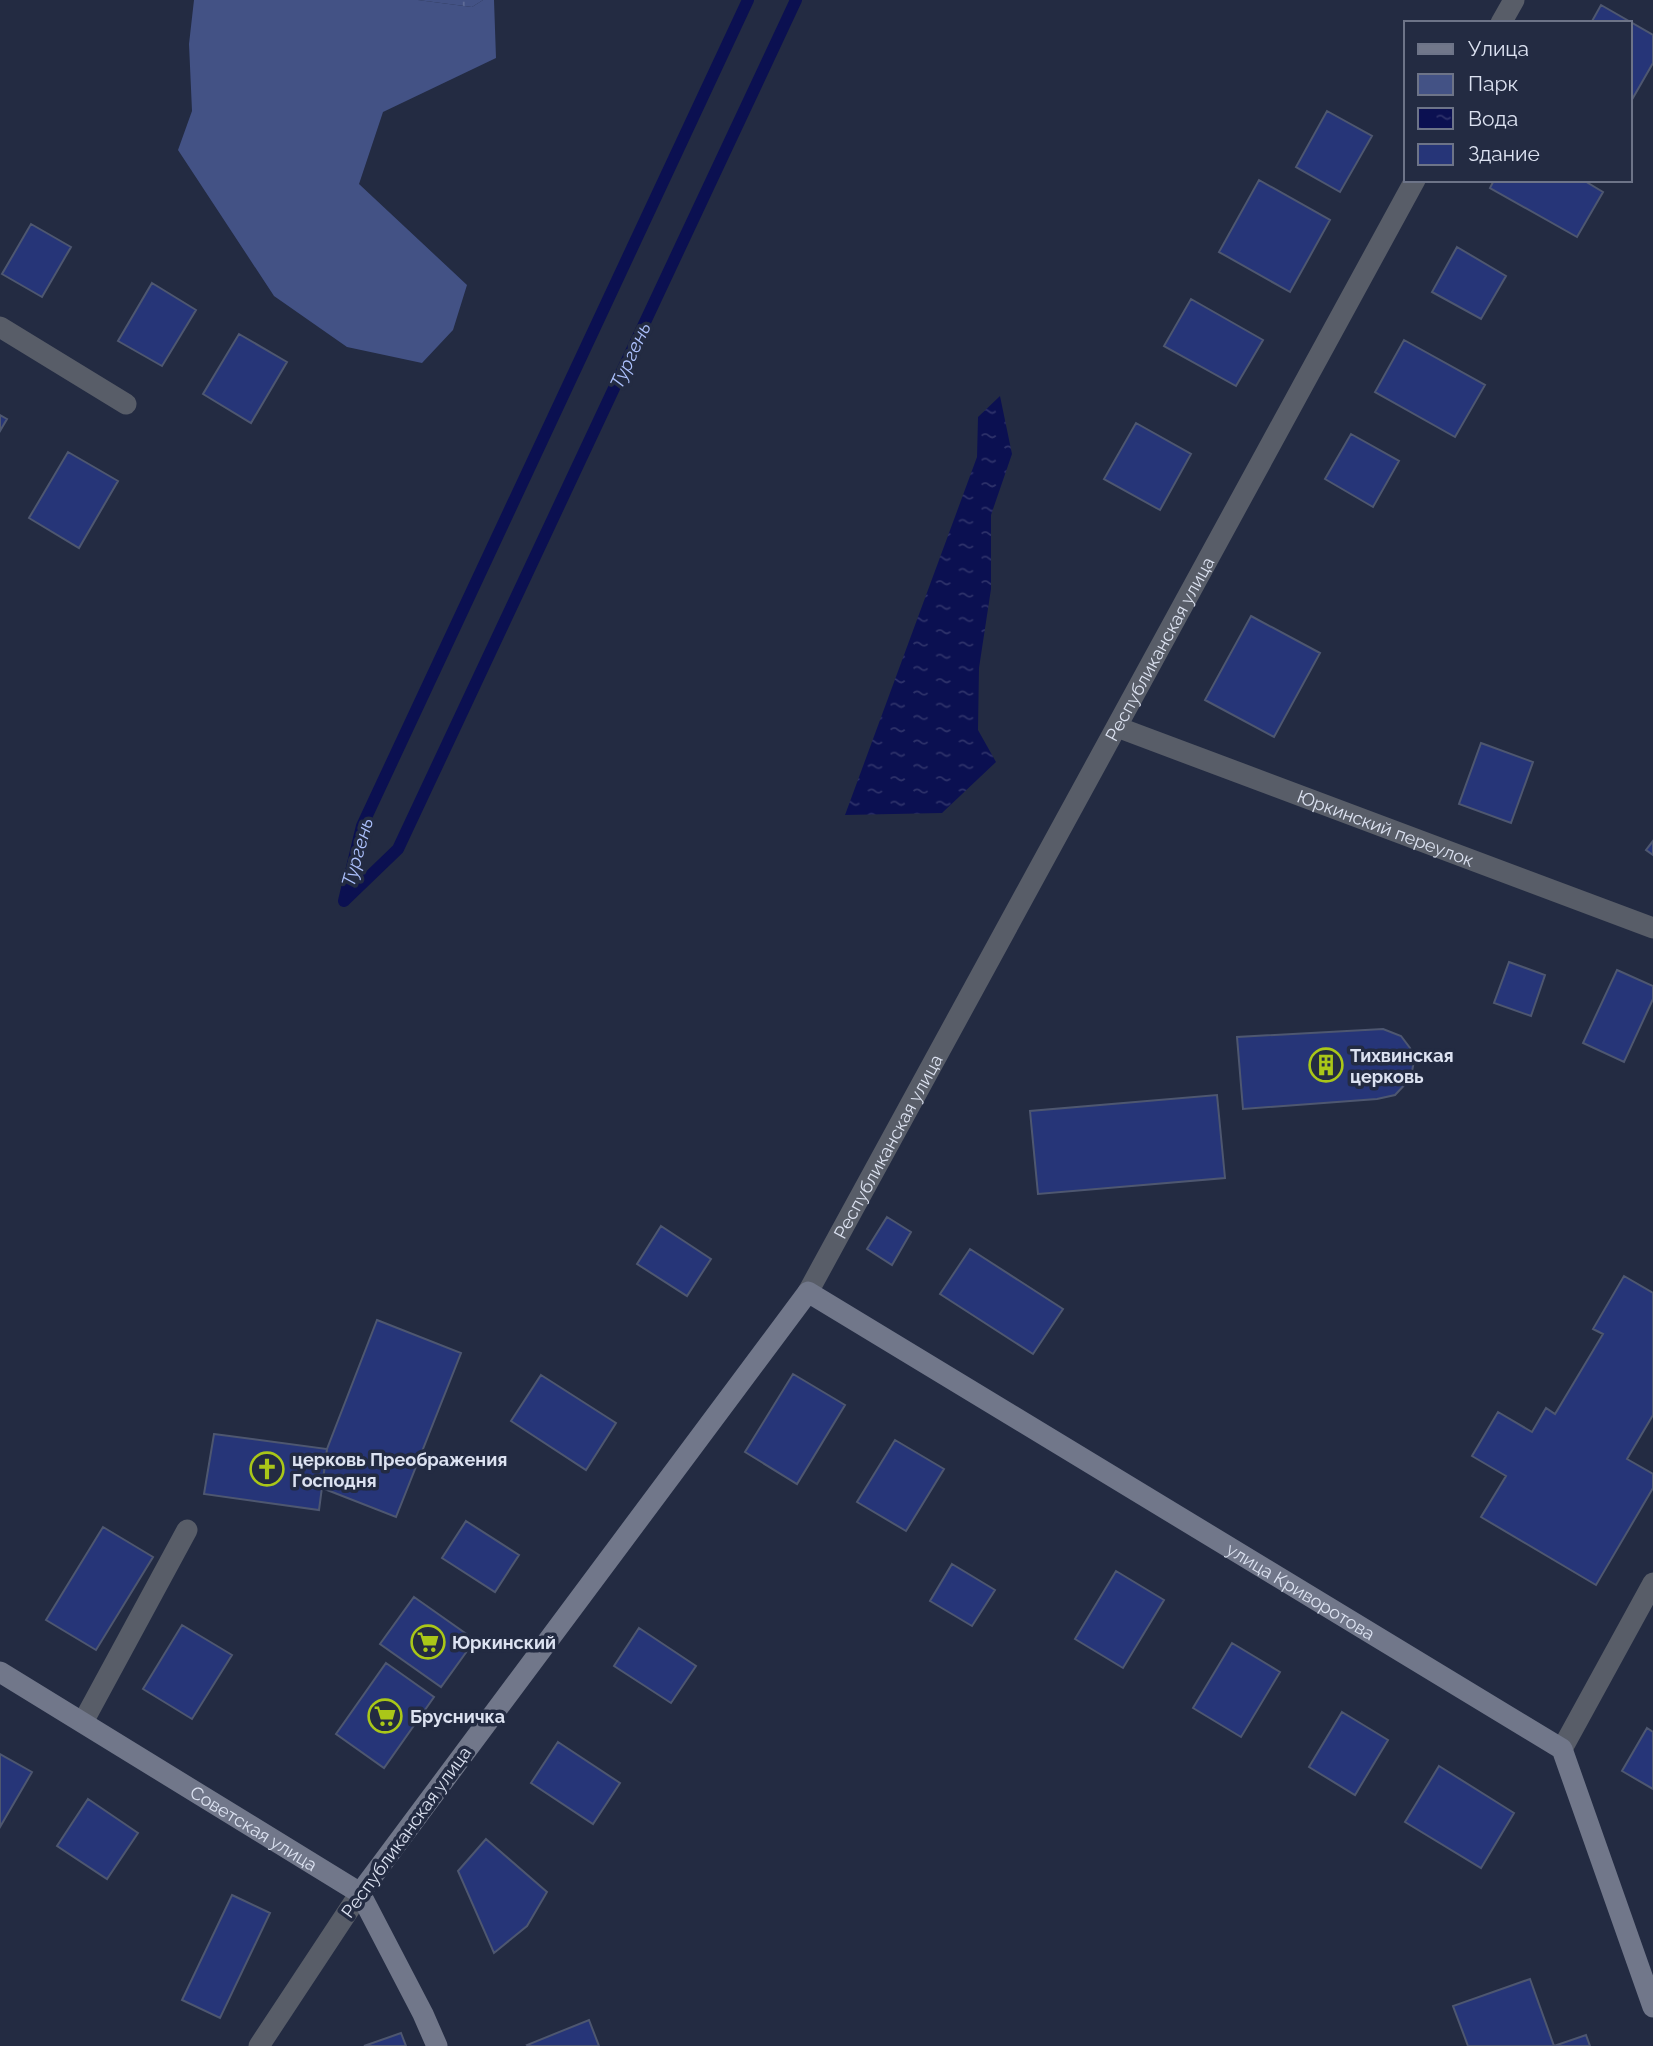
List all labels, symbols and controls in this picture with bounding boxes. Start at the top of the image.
legend [1404,21,1632,182]
text: Улица [1468,36,1529,61]
text: Парк [1468,71,1518,96]
text: Вода [1468,106,1518,131]
text: Здание [1468,141,1540,166]
water label: Тургень [605,318,655,392]
street label: Республиканская улица [1100,553,1218,744]
street label: Юркинский переулок [1295,785,1477,870]
water label: Тургень [337,815,377,889]
place label: Тихвинская церковь [1350,1045,1454,1087]
building icon: Тихвинская церковь [1307,1046,1345,1084]
street label: Республиканская улица [829,1051,946,1242]
place label: церковь Преображения Господня [292,1449,507,1491]
church icon: церковь Преображения Господня [248,1450,286,1488]
street label: улица Криворотова [1223,1538,1379,1644]
supermarket icon: Юркинский [409,1623,447,1661]
place label: Юркинский [452,1632,556,1653]
supermarket icon: Брусничка [366,1697,404,1735]
place label: Брусничка [410,1706,505,1727]
street label: Республиканская улица [337,1742,475,1922]
street label: Советская улица [187,1781,321,1875]

